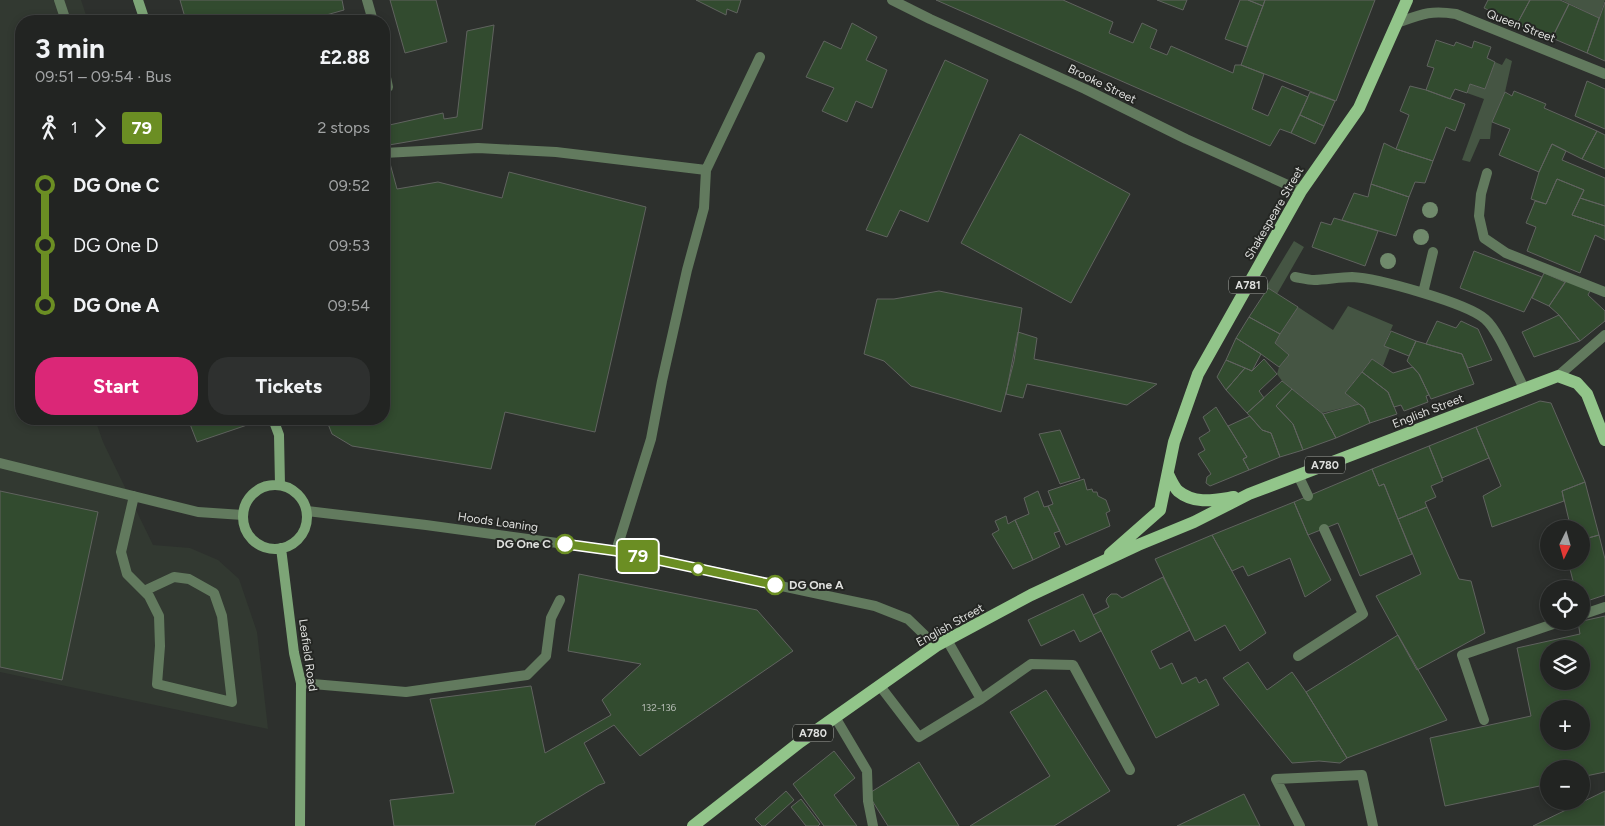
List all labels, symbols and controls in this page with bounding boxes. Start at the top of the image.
street label: Queen Street [1485,6,1558,46]
text: 3 min [35,31,105,65]
text: £2.88 [320,46,370,69]
street label: Brooke Street [1066,61,1139,107]
text: 09:51 – 09:54 · Bus [35,67,172,86]
icon: walk [35,114,63,142]
icon: forward [86,114,114,142]
text: 79 [132,117,152,139]
text: 1 [71,118,78,137]
text: 2 stops [317,118,370,137]
street label: Shakespeare Street [1242,164,1307,262]
text: DG One C [73,174,160,197]
text: 09:52 [328,176,370,195]
text: DG One D [73,234,159,257]
text: 09:53 [329,236,370,255]
road number: A781 [1229,276,1267,294]
text: DG One A [73,294,159,317]
text: 09:54 [328,296,370,315]
button: Start [35,357,198,415]
button: Tickets [208,357,370,415]
street label: English Street [1390,391,1466,431]
road number: A780 [1305,456,1345,474]
street label: Hoods Loaning [457,509,539,535]
north arrow [1540,520,1590,570]
map controls [1540,520,1590,810]
marker: DG One C [555,534,575,554]
place label: DG One C [496,537,551,551]
line badge: 79 [616,540,660,572]
text: 79 [628,545,648,567]
unlabelled marker [691,562,705,576]
marker: DG One A [765,575,785,595]
place label: DG One A [789,578,844,592]
button: locate [1540,580,1590,630]
street label: English Street [914,600,987,649]
street label: Leafield Road [296,618,320,692]
button: layers [1540,640,1590,690]
button: + [1540,700,1590,750]
house number: 132-136 [642,701,677,714]
road number: A780 [793,724,833,741]
button: − [1540,760,1590,810]

